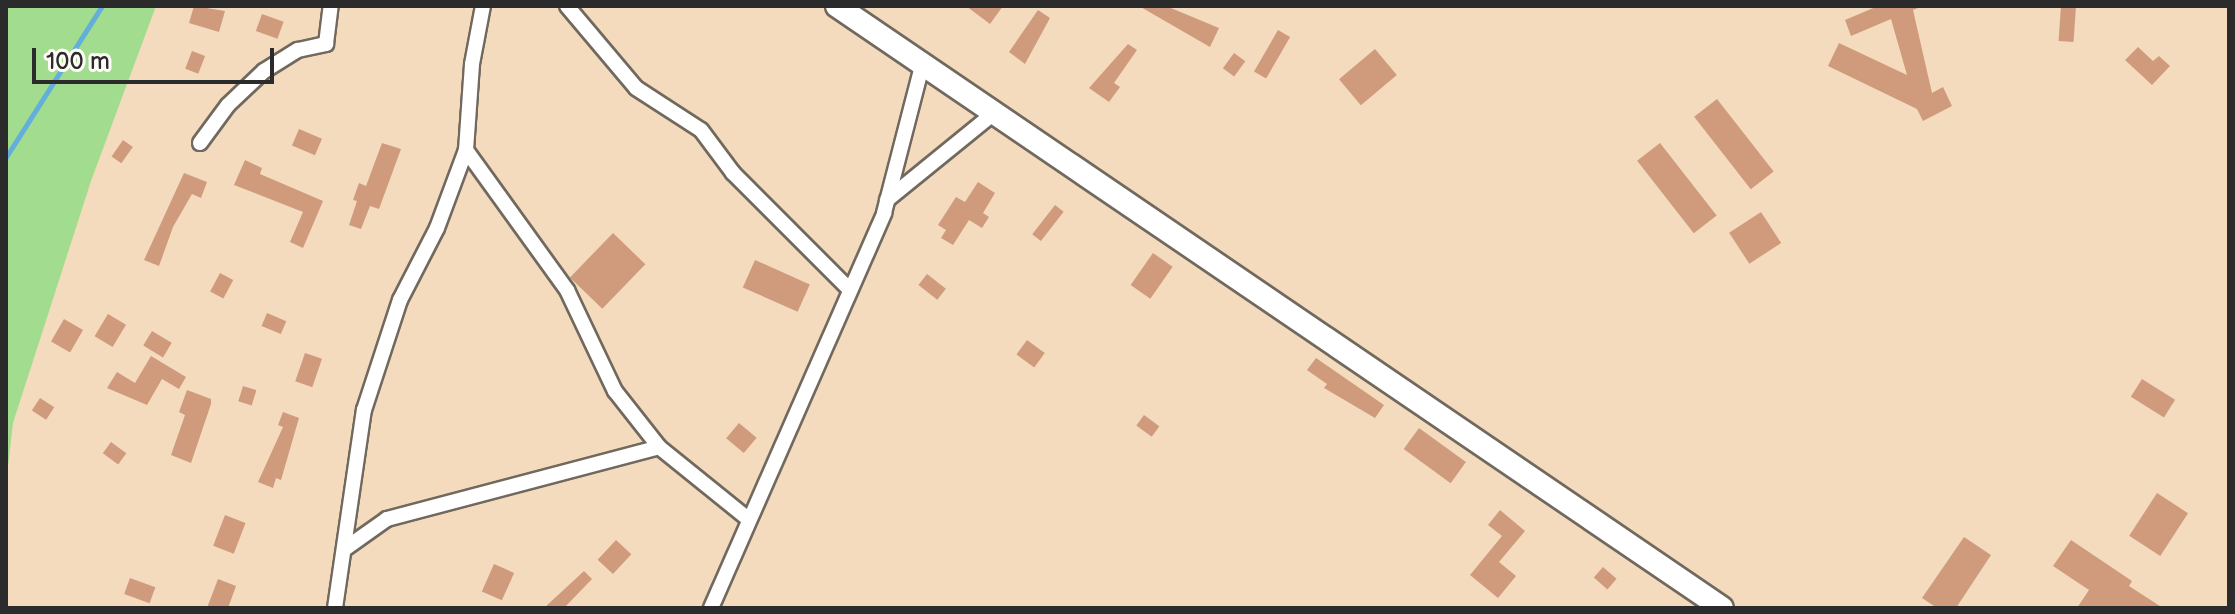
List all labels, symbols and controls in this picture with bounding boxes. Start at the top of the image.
scale bar [36,32,278,82]
text: 100 m [46,47,110,76]

